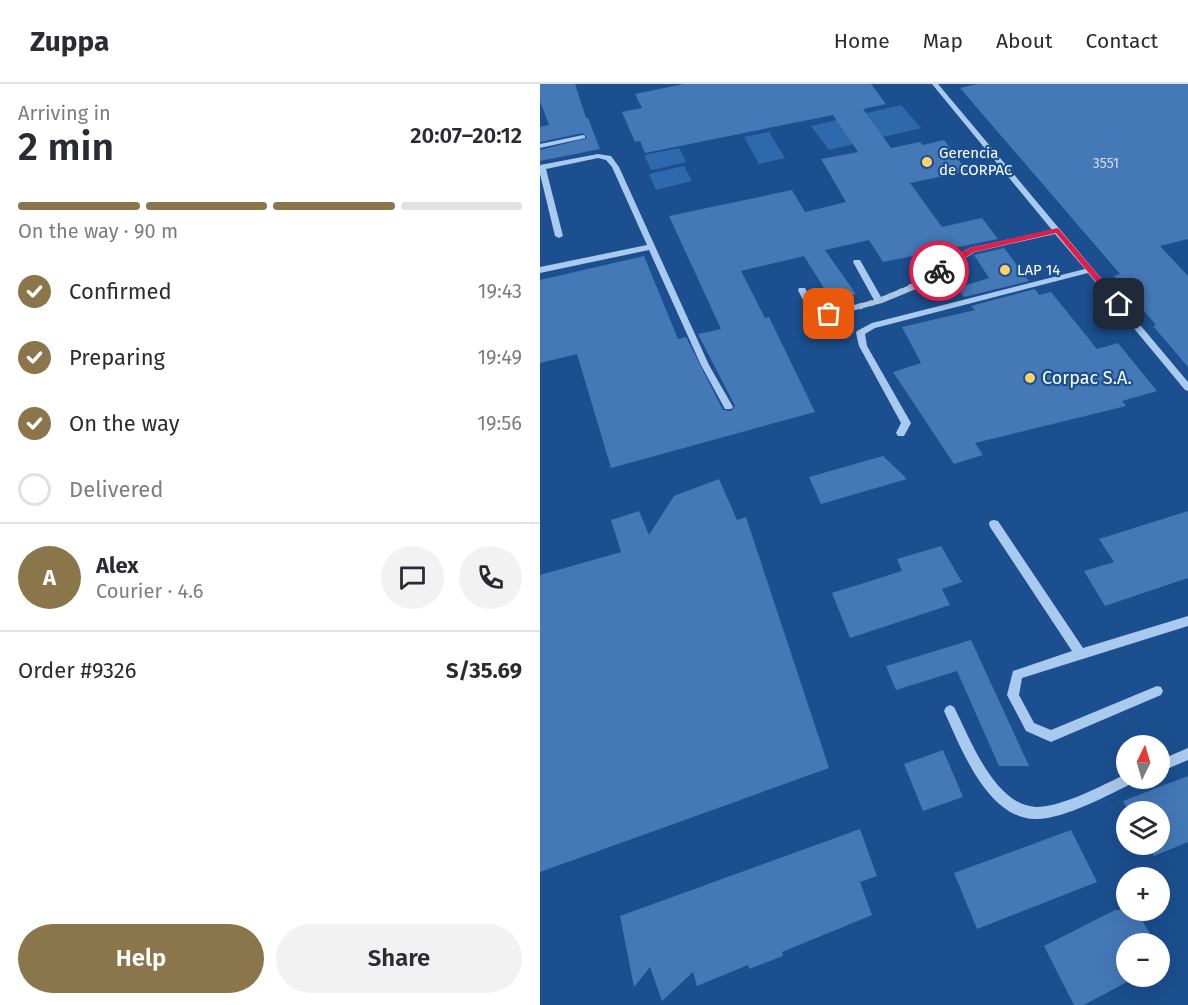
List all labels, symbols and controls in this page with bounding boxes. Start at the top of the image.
text: Zuppa [30,25,109,58]
text: Home [834,28,890,54]
text: Map [923,28,963,54]
text: About [996,28,1053,54]
text: Contact [1086,28,1158,54]
text: Arriving in [18,101,111,125]
text: 20:07–20:12 [410,122,522,149]
text: 2 min [18,124,114,170]
place label: Gerencia de CORPAC [939,144,1013,179]
marker: Gerencia de CORPAC [920,155,934,169]
house number: 3551 [1093,155,1119,172]
text: On the way · 90 m [18,219,178,243]
courier [909,241,969,301]
icon: bike [923,255,956,288]
place label: LAP 14 [1017,261,1060,279]
marker: LAP 14 [998,263,1012,277]
icon: check [18,275,51,308]
text: Confirmed [69,278,172,305]
pin [1093,278,1144,329]
text: 19:43 [478,279,522,303]
icon: home [1102,287,1135,320]
pin [803,288,854,339]
icon: bag [812,297,845,330]
icon: check [18,341,51,374]
text: Preparing [69,344,165,371]
text: 19:49 [477,345,522,369]
place label: Corpac S.A. [1042,367,1132,389]
marker: Corpac S.A. [1023,371,1037,385]
icon: check [18,407,51,440]
text: On the way [69,410,180,437]
text: 19:56 [477,411,522,435]
text: Delivered [69,476,164,503]
button: chat [381,546,444,609]
button: phone [459,546,522,609]
text: Alex [96,552,139,579]
text: A [43,564,56,591]
text: Courier · 4.6 [96,579,203,603]
text: Order #9326 [18,657,136,684]
text: S/35.69 [446,657,522,684]
north arrow [1116,735,1170,789]
map controls [1116,735,1170,987]
button: layers [1116,801,1170,855]
button: + [1116,867,1170,921]
button: Help [18,924,264,993]
button: Share [276,924,522,993]
button: − [1116,933,1170,987]

